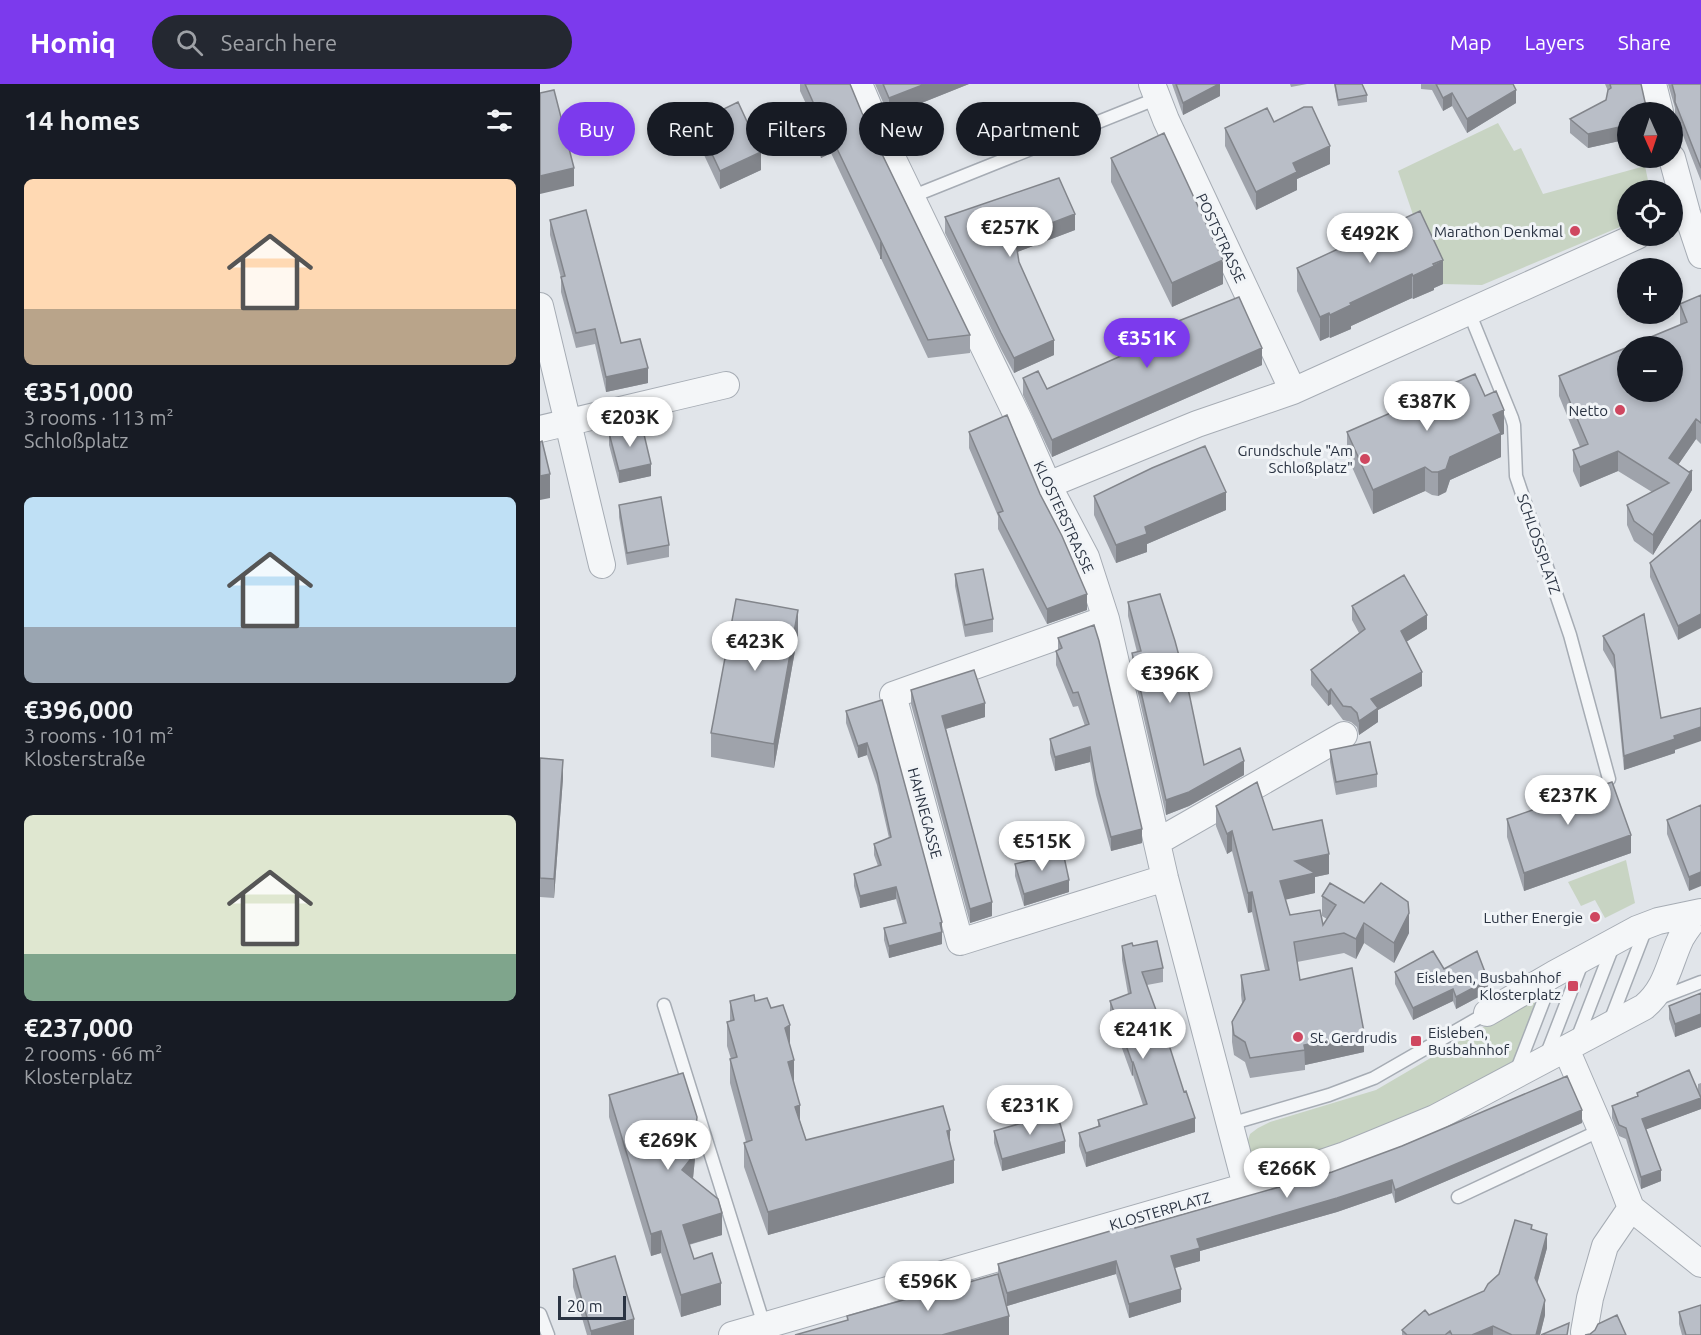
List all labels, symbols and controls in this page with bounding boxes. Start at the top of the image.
search box [152,15,572,69]
icon: search [173,26,206,59]
text: Homiq [30,27,116,58]
text: Search here [221,30,337,55]
text: Map [1450,30,1491,54]
text: Layers [1524,30,1585,54]
text: Share [1618,30,1671,54]
chip: Buy [558,102,635,156]
chip: Rent [647,102,734,156]
chip: Filters [746,102,847,156]
chip: New [859,102,944,156]
chip: Apartment [956,102,1101,156]
north arrow [1617,102,1683,168]
map controls [1617,102,1683,402]
icon: filters [483,104,516,137]
text: 14 homes [24,106,140,135]
button: locate [1617,180,1683,246]
street label: POSTSTRASSE [1193,191,1249,285]
pin: €257K [968,207,1052,258]
pin: €492K [1328,213,1412,264]
text: €257K [981,215,1039,238]
icon: home [216,218,324,326]
text: €492K [1341,221,1399,244]
place label: Marathon Denkmal [1434,223,1563,240]
marker: Marathon Denkmal [1568,224,1582,238]
button: + [1617,258,1683,324]
pin: €351K [1105,318,1189,369]
text: €351K [1118,326,1176,349]
button: − [1617,336,1683,402]
text: €351,000 [24,377,133,406]
pin: €387K [1385,381,1469,432]
text: €387K [1398,389,1456,412]
pin: €203K [588,397,672,448]
place label: Netto [1568,402,1608,419]
marker: Netto [1613,403,1627,417]
text: €203K [601,405,659,428]
text: 3 rooms · 113 m² [24,406,174,429]
text: Schloßplatz [24,429,129,452]
place label: Grundschule "Am Schloßplatz" [1237,442,1353,476]
marker: Grundschule "Am Schloßplatz" [1358,452,1372,466]
street label: KLOSTERSTRASSE [1031,458,1097,576]
street label: SCHLOSSPLATZ [1514,492,1564,596]
icon: home [216,536,324,644]
pin: €423K [713,621,797,672]
text: €423K [726,629,784,652]
pin: €396K [1128,653,1212,704]
text: €396K [1141,661,1199,684]
text: €396,000 [24,695,133,724]
text: 3 rooms · 101 m² [24,724,174,747]
text: Klosterstraße [24,747,146,770]
street label: HAHNEGASSE [905,766,945,860]
pin: €237K [1526,775,1610,826]
text: €237K [1539,783,1597,806]
pin: €515K [1000,821,1084,872]
text: €515K [1013,829,1071,852]
icon: home [216,854,324,962]
place label: Luther Energie [1483,909,1583,926]
marker: Luther Energie [1588,910,1602,924]
place label: Eisleben, Busbahnhof Klosterplatz [1416,969,1561,1003]
marker: Eisleben, Busbahnhof Klosterplatz [1566,979,1580,993]
pin: €241K [1101,1009,1185,1060]
text: €237,000 [24,1013,133,1042]
text: €241K [1114,1017,1172,1040]
place label: Eisleben, Busbahnhof [1428,1024,1510,1058]
place label: St. Gerdrudis [1310,1029,1397,1046]
marker: St. Gerdrudis [1291,1030,1305,1044]
marker: Eisleben, Busbahnhof [1409,1034,1423,1048]
text: 2 rooms · 66 m² [24,1042,162,1065]
text: Klosterplatz [24,1065,133,1088]
pin: €231K [988,1085,1072,1136]
text: €231K [1001,1093,1059,1116]
pin: €269K [626,1120,710,1171]
text: €269K [639,1128,697,1151]
pin: €266K [1245,1148,1329,1199]
text: €266K [1258,1156,1316,1179]
street label: KLOSTERPLATZ [1107,1188,1213,1234]
pin: €596K [886,1261,970,1312]
text: €596K [899,1269,957,1292]
scale bar [558,1293,626,1320]
text: 20 m [567,1297,603,1315]

